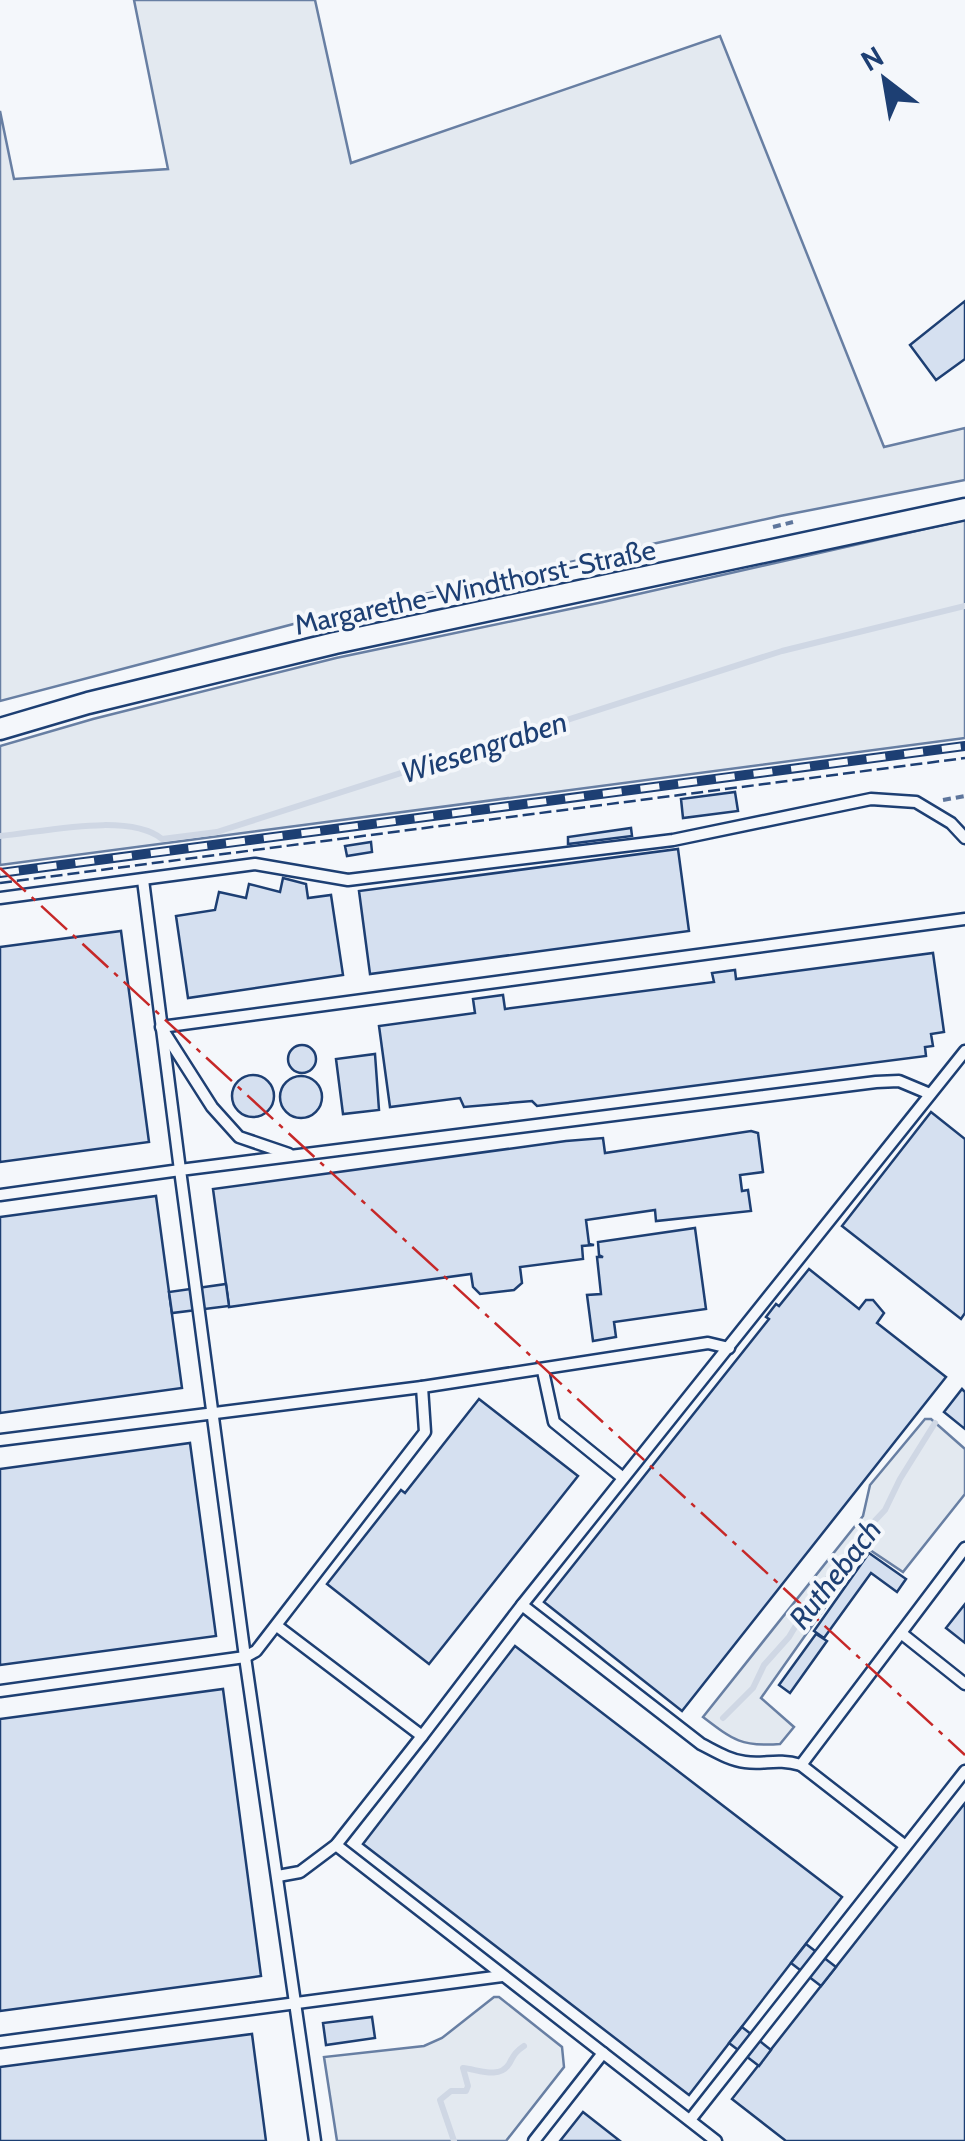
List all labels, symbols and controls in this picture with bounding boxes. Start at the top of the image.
north arrow [835,30,935,130]
text: N [855,39,889,78]
street label: Margarethe-Windthorst-Straße [291,532,659,642]
water label: Wiesengraben [396,703,572,791]
water label: Ruthebach [781,1512,889,1636]

